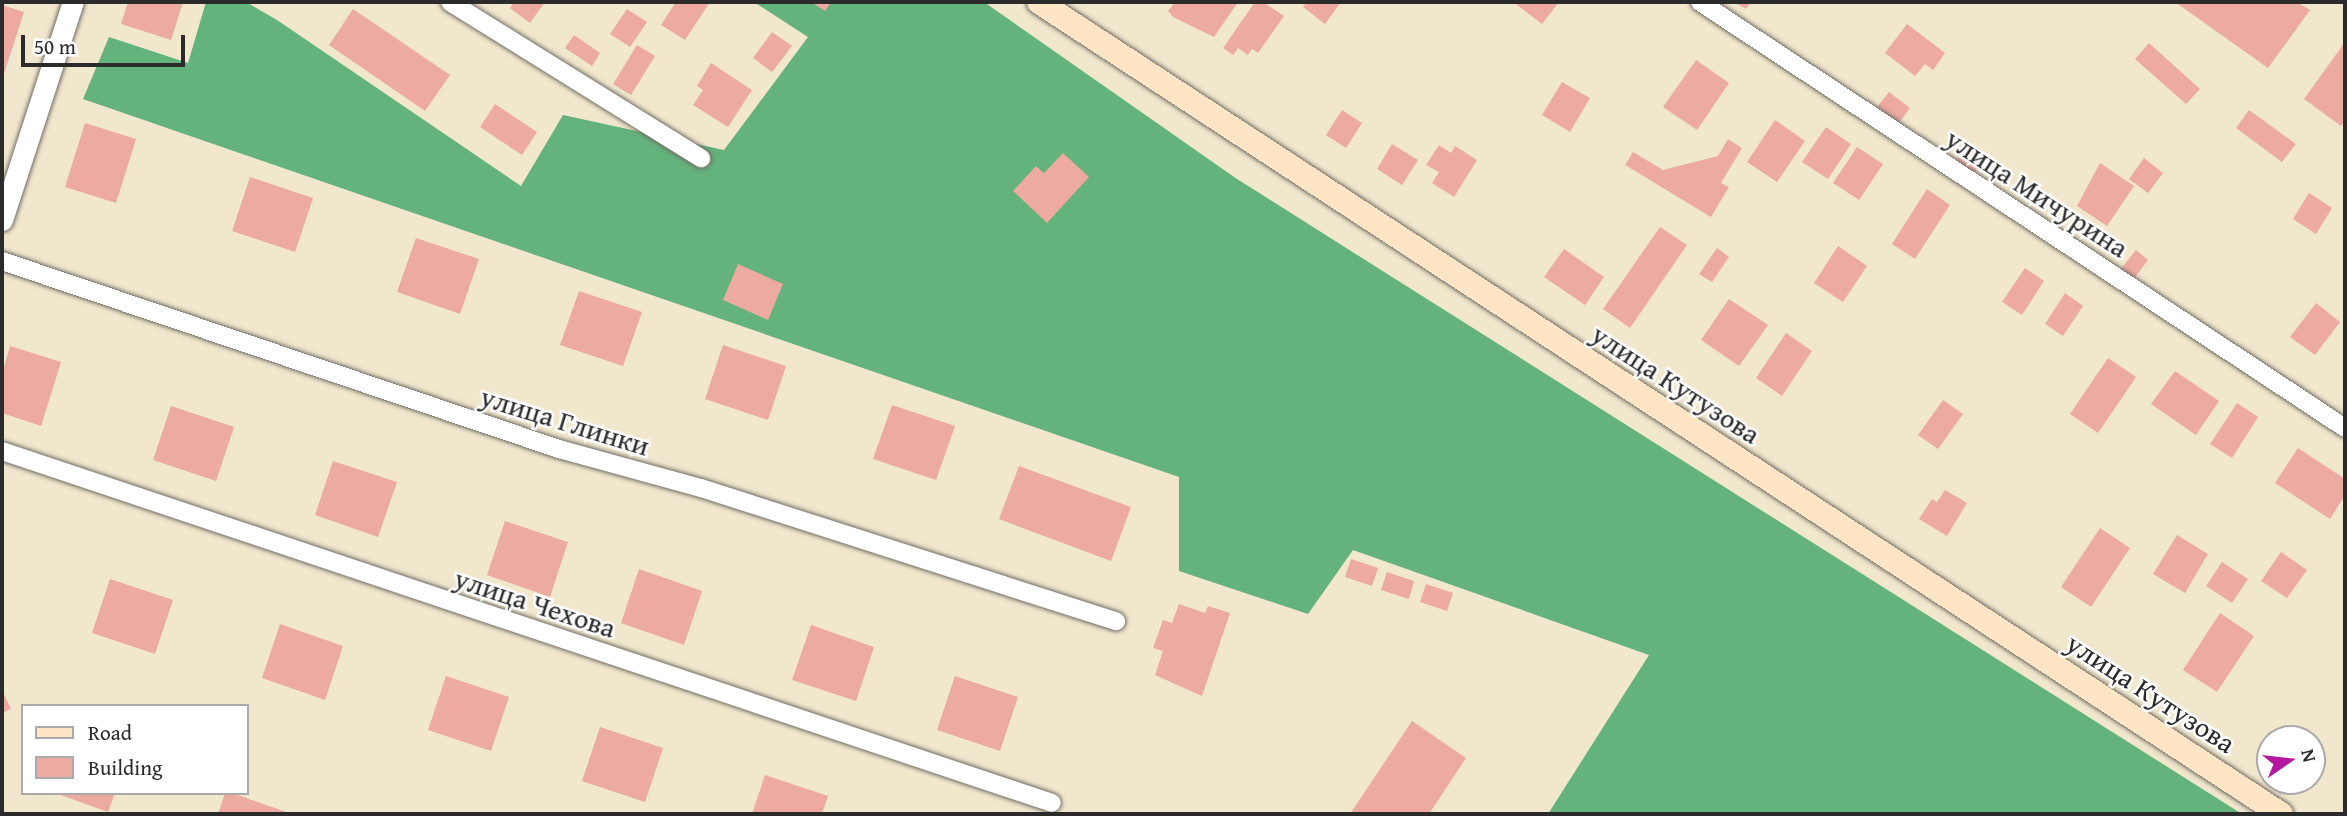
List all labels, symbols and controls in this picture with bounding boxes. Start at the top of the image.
scale bar [24,21,189,65]
text: 50 m [34,31,76,62]
street label: улица Мичурина [1939,121,2135,265]
street label: улица Кутузова [1585,317,1767,451]
street label: улица Глинки [476,379,654,463]
street label: улица Чехова [450,561,620,645]
street label: улица Кутузова [2060,626,2242,760]
legend [21,704,248,795]
text: Road [88,717,132,748]
north arrow [2256,725,2326,795]
text: N [2294,746,2325,765]
text: Building [88,752,162,783]

